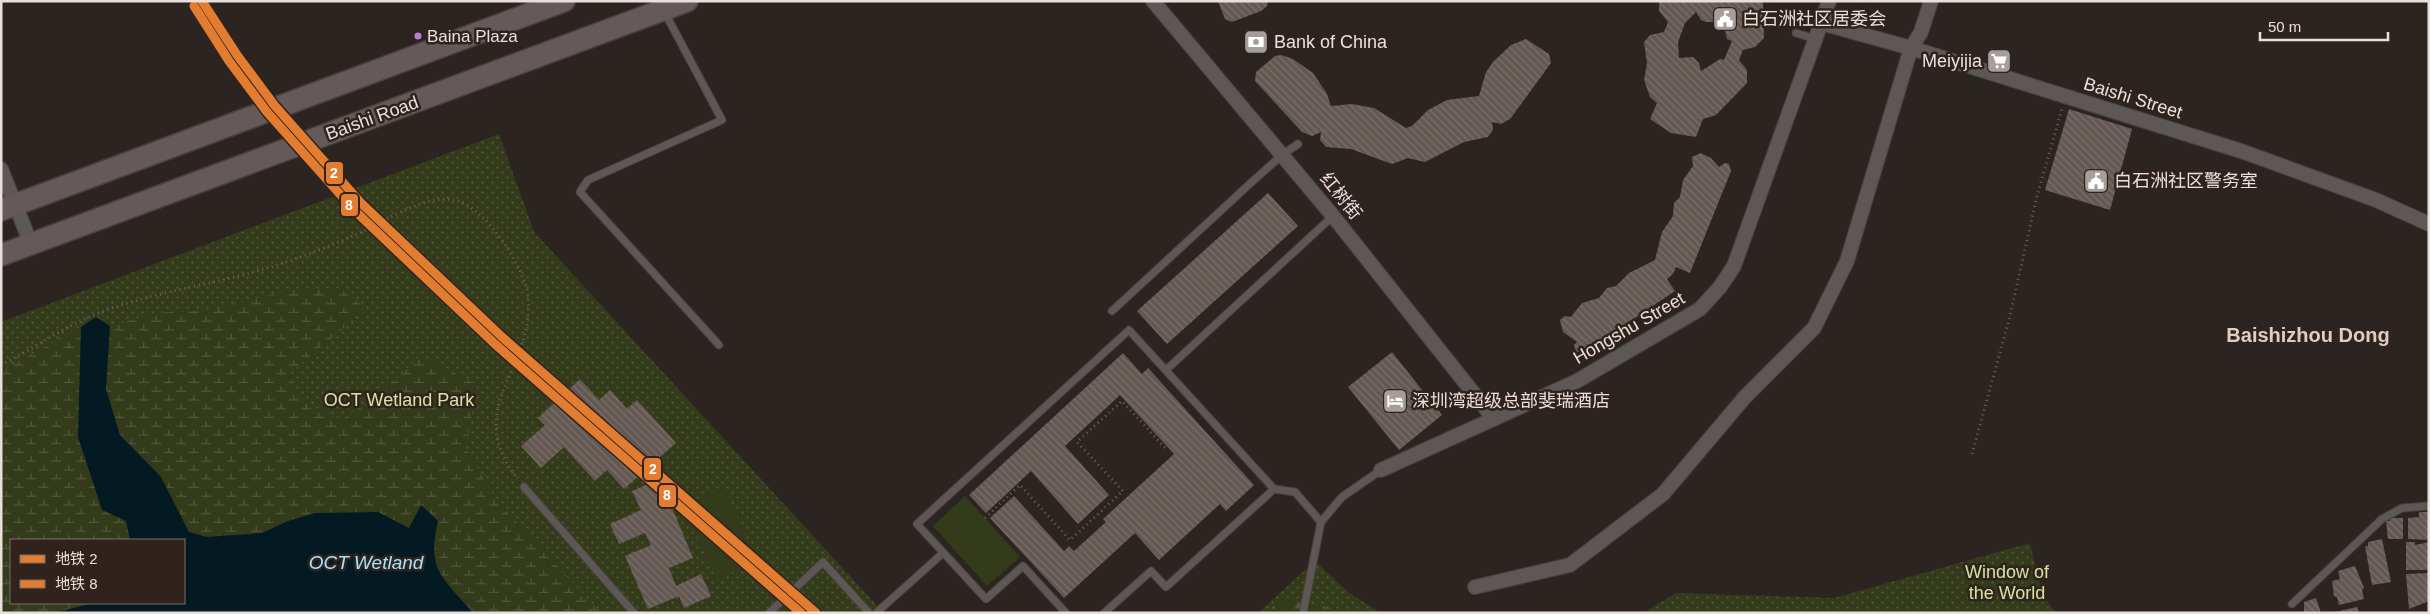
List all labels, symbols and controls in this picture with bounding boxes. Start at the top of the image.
public building icon: 白石洲社区居委会 [1712,6,1738,32]
place label: 白石洲社区居委会 [1742,9,1886,29]
scale bar [2260,10,2388,42]
text: 50 m [2268,18,2301,35]
place label: Baina Plaza [427,27,518,46]
bank icon: Bank of China [1243,29,1269,55]
marker: Baina Plaza [413,31,423,41]
place label: Bank of China [1274,32,1388,52]
supermarket icon: Meiyijia [1986,48,2012,74]
place label: Meiyijia [1922,51,1983,71]
street label: Baishi Street [2081,74,2185,122]
street label: Baishi Road [323,92,421,144]
line badge: 2 [325,161,344,185]
text: 2 [330,165,338,181]
public building icon: 白石洲社区警务室 [2083,168,2109,194]
street label: 红树街 [1316,169,1366,223]
place label: 白石洲社区警务室 [2114,171,2258,191]
line badge: 8 [340,193,359,217]
text: 8 [345,197,353,213]
street label: Hongshu Street [1570,288,1688,368]
district label: Baishizhou Dong [2226,324,2390,346]
hotel icon: 深圳湾超级总部斐瑞酒店 [1382,388,1408,414]
park label: OCT Wetland Park [324,390,475,410]
place label: 深圳湾超级总部斐瑞酒店 [1412,391,1610,411]
line badge: 2 [643,457,662,481]
text: 2 [649,461,657,477]
line badge: 8 [658,484,677,508]
text: 8 [663,487,671,503]
legend [10,539,185,604]
text: 地铁 2 [55,550,98,567]
water label: OCT Wetland [309,552,425,573]
park label: Window of the World [1965,562,2050,603]
text: 地铁 8 [55,575,98,592]

